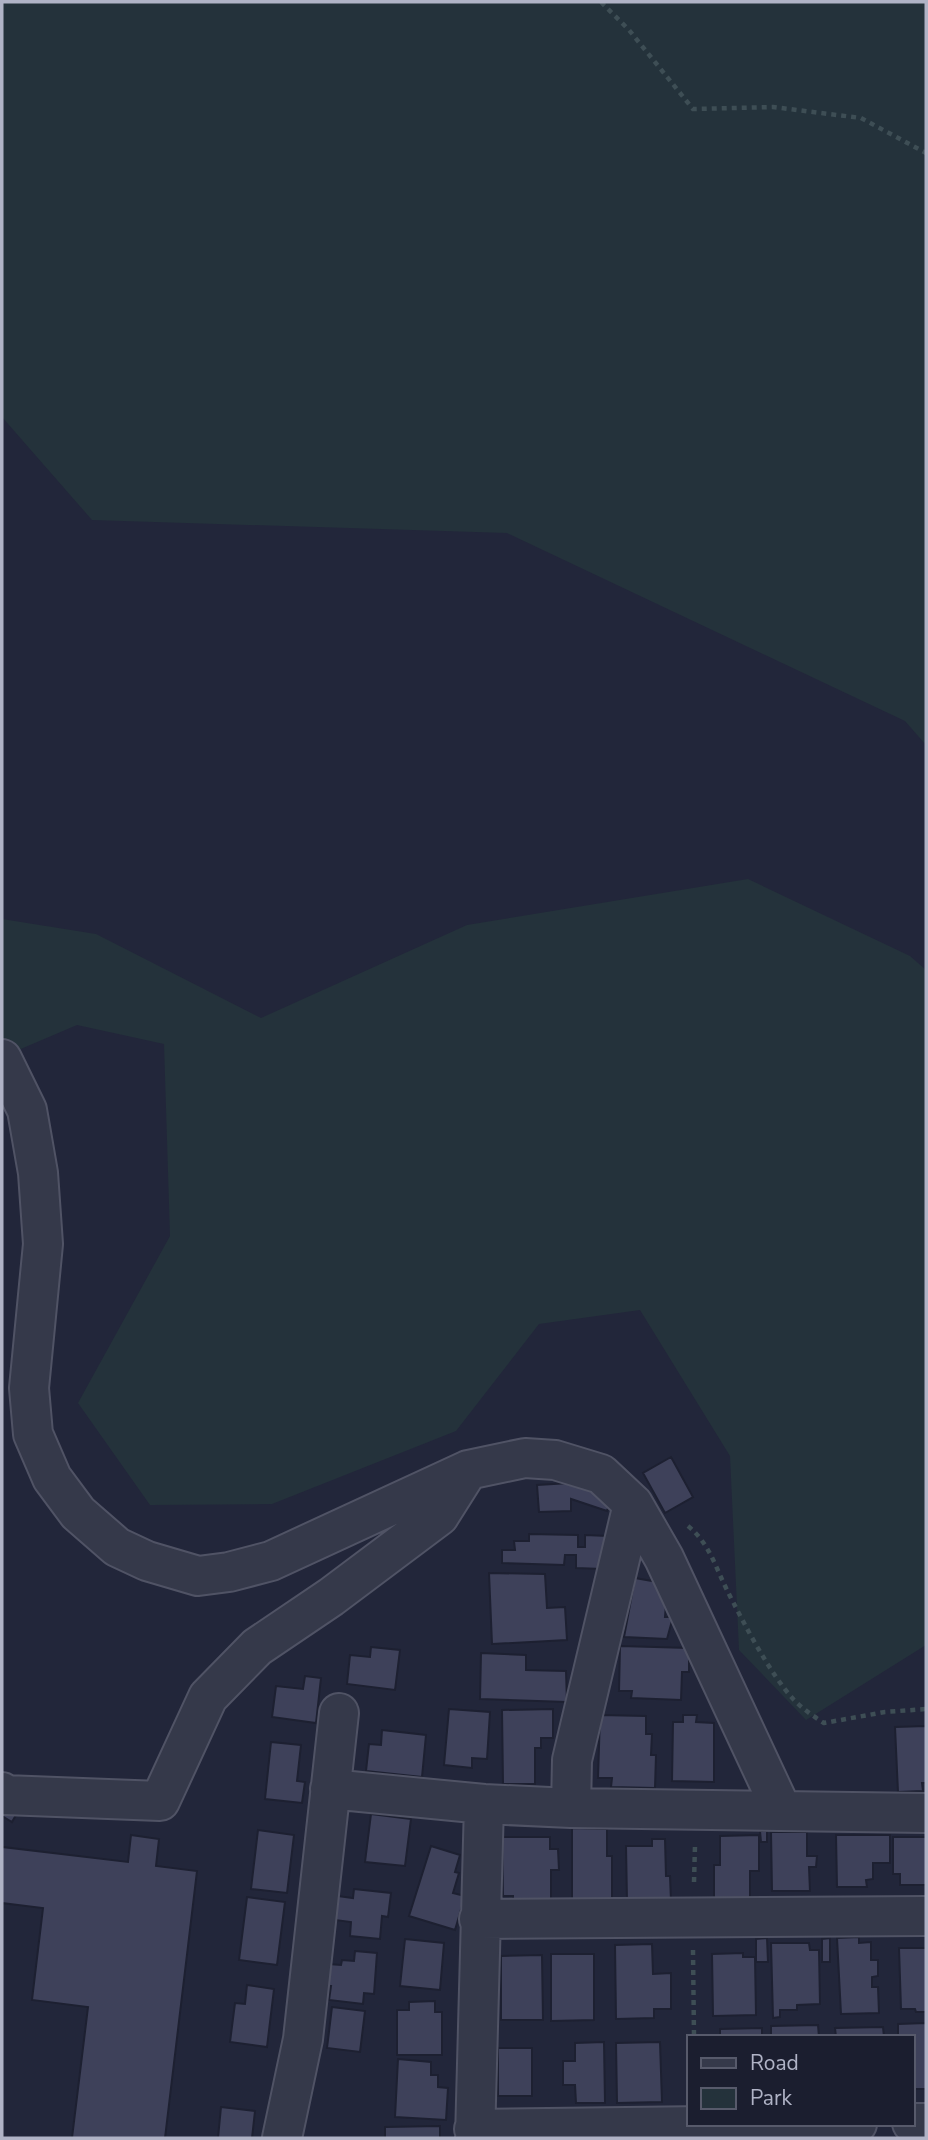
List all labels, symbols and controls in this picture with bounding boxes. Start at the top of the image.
legend [687,2035,914,2126]
text: Road [750,2049,799,2077]
text: Park [750,2084,792,2112]

